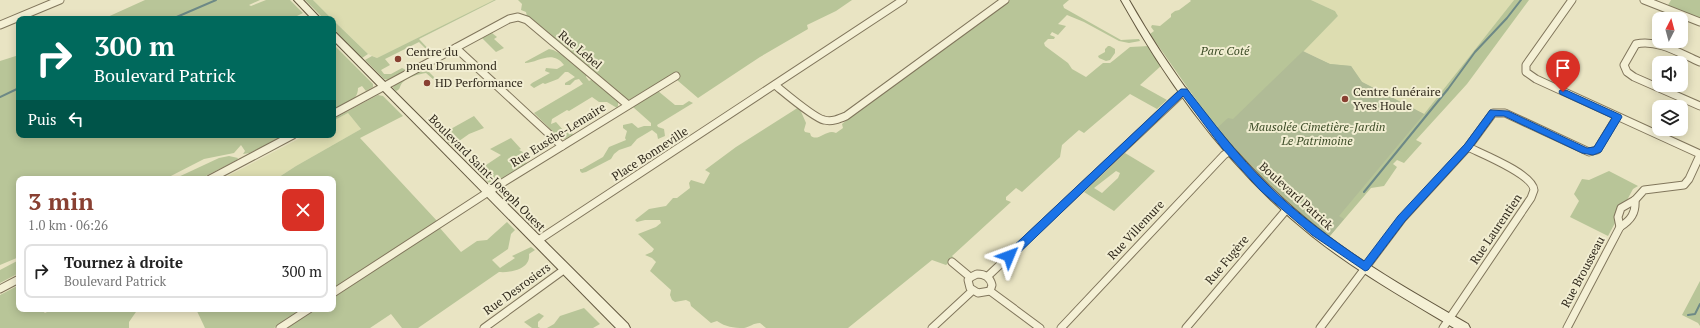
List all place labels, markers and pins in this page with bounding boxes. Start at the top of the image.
place label: Centre du pneu Drummond [406,44,497,73]
pin [1546,51,1580,92]
marker: Centre du pneu Drummond [393,54,403,64]
place label: HD Performance [435,75,523,90]
marker: HD Performance [422,78,432,88]
place label: Centre funéraire Yves Houle [1353,84,1441,113]
marker: Centre funéraire Yves Houle [1340,94,1350,104]

